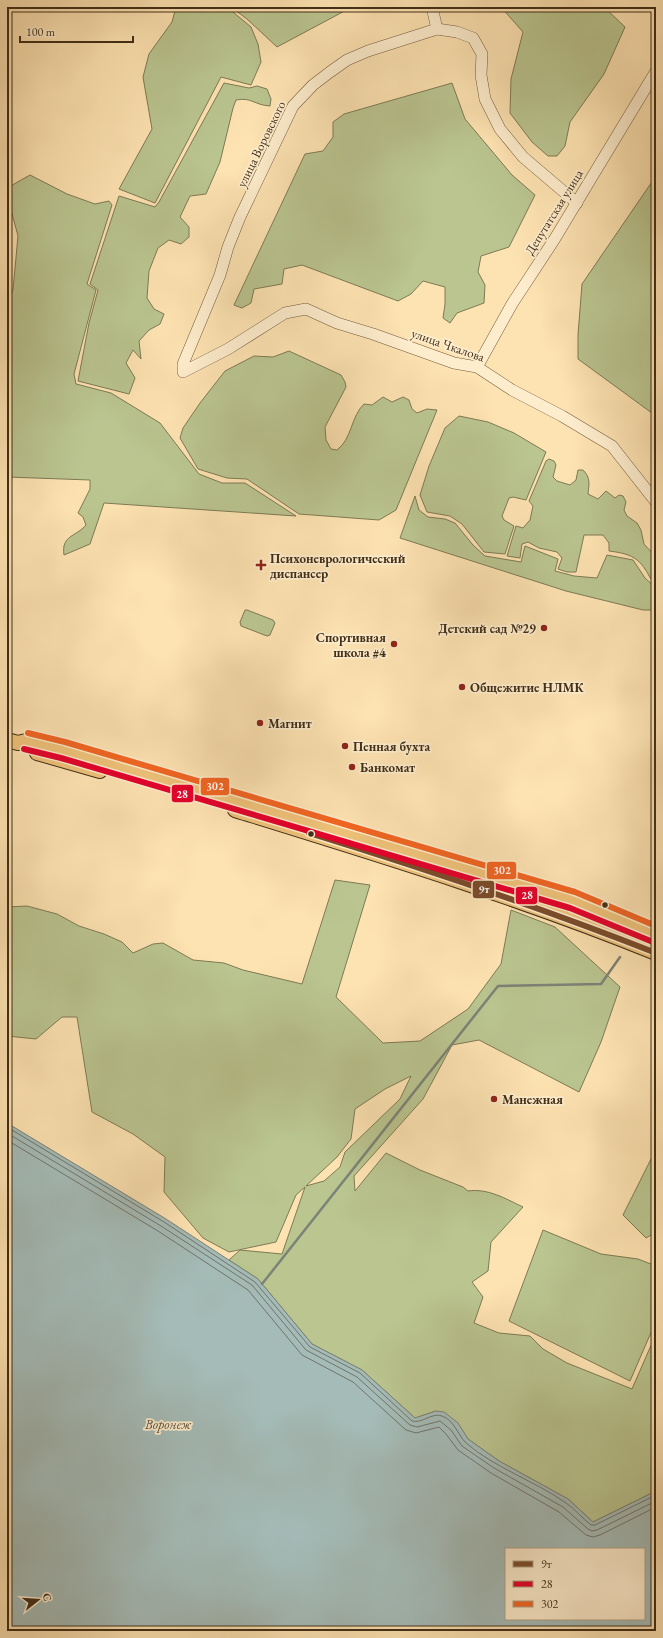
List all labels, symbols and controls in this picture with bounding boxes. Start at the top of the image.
scale bar [20,18,133,44]
text: 100 m [26,24,56,40]
street label: улица Воровского [233,98,289,190]
street label: Депутатская улица [521,166,587,258]
street label: улица Чкалова [409,325,488,366]
place label: Психоневрологический диспансер [270,550,406,582]
marker: Психоневрологический диспансер [255,559,267,571]
place label: Детский сад №29 [438,620,536,637]
marker: Детский сад №29 [539,623,549,633]
place label: Спортивная школа #4 [316,629,386,661]
marker: Спортивная школа #4 [389,639,399,649]
place label: Общежитие НЛМК [470,679,585,696]
marker: Общежитие НЛМК [457,682,467,692]
place label: Магнит [268,715,312,732]
marker: Магнит [255,718,265,728]
place label: Пенная бухта [353,738,430,755]
marker: Пенная бухта [340,741,350,751]
place label: Банкомат [360,759,415,776]
marker: Банкомат [347,762,357,772]
line badge: 302 [200,777,230,796]
text: 302 [206,779,224,793]
line badge: 28 [171,784,194,803]
text: 28 [176,787,188,801]
unlabelled marker [306,829,316,839]
line badge: 302 [486,861,517,880]
text: 302 [493,863,511,877]
line badge: 9т [472,880,495,899]
text: 9т [479,882,489,896]
line badge: 28 [515,886,538,905]
text: 28 [521,888,533,902]
unlabelled marker [600,900,610,910]
place label: Манежная [502,1091,563,1108]
marker: Манежная [489,1094,499,1104]
water label: Воронеж [144,1415,192,1433]
legend [505,1548,645,1620]
text: 9т [541,1556,552,1572]
text: 28 [541,1576,553,1592]
north arrow [18,1580,58,1620]
text: С [40,1591,55,1603]
text: 302 [541,1596,559,1612]

